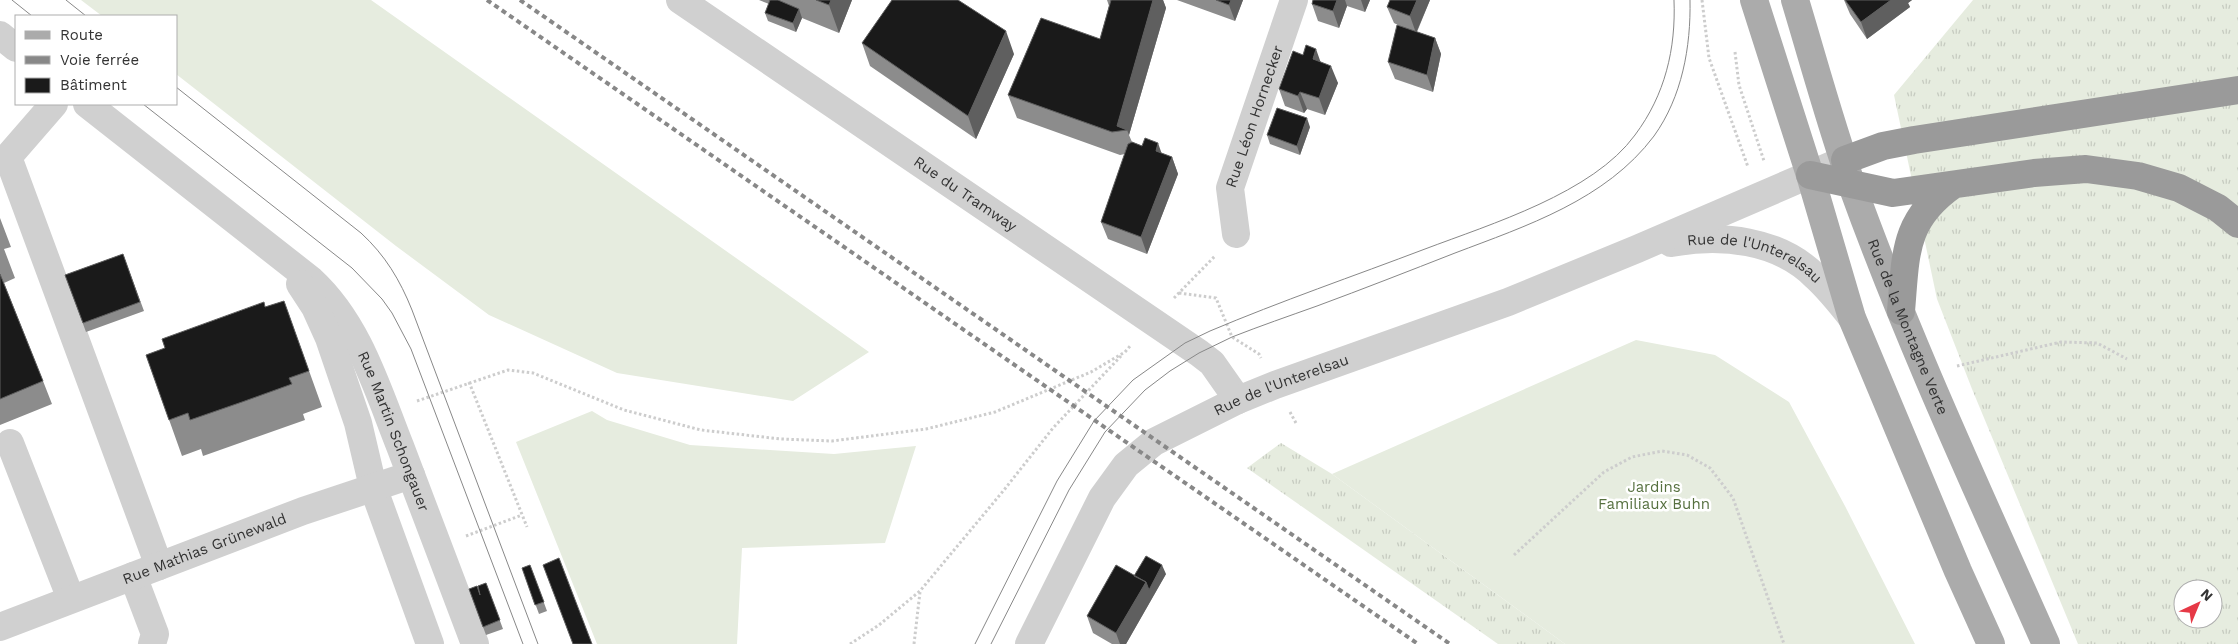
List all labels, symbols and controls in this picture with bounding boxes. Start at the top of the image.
legend [15,15,178,105]
text: Route [60,26,103,44]
street label: Rue Léon Hornecker [1222,43,1287,190]
text: Voie ferrée [60,51,139,69]
text: Bâtiment [60,76,127,94]
street label: Rue du Tramway [910,153,1021,236]
street label: Rue de l'Unterelsau [1686,230,1826,287]
street label: Rue de la Montagne Verte [1864,236,1952,417]
street label: Rue Martin Schongauer [354,348,433,514]
street label: Rue de l'Unterelsau [1211,351,1351,420]
park label: Jardins Familiaux Buhn [1598,478,1710,513]
street label: Rue Mathias Grünewald [120,509,289,588]
north arrow [2173,579,2223,629]
text: N [2198,585,2216,604]

